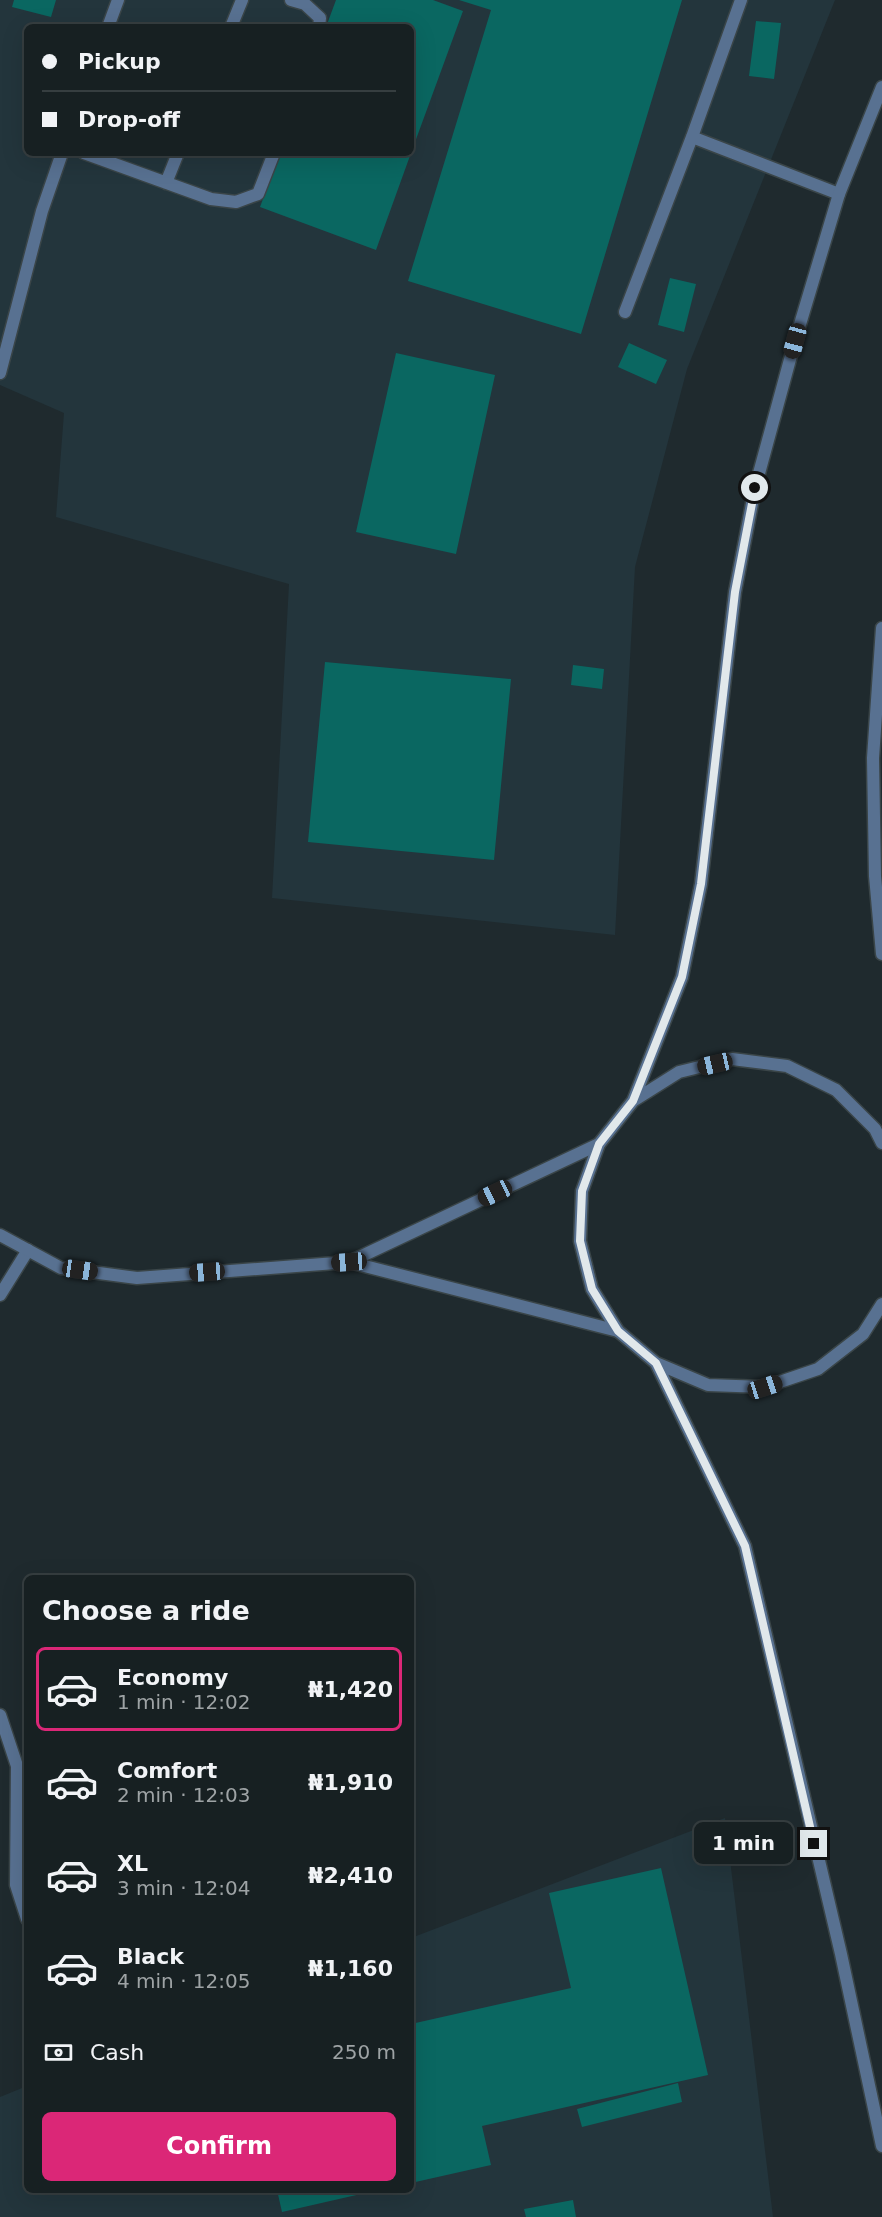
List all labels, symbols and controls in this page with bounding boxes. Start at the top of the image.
text: Pickup [78,49,161,74]
text: Drop-off [78,107,180,132]
car [782,321,808,361]
route start [741,474,768,501]
car [695,1051,735,1077]
car [475,1177,515,1209]
car [330,1252,368,1272]
car [61,1259,99,1281]
car [188,1262,226,1282]
car [745,1373,785,1401]
text: Choose a ride [42,1595,250,1626]
icon: car [45,1662,99,1716]
text: Economy [117,1665,228,1690]
text: ₦1,420 [308,1677,393,1702]
text: 1 min · 12:02 [117,1690,251,1714]
icon: car [45,1755,99,1809]
text: Comfort [117,1758,217,1783]
text: ₦1,910 [308,1770,393,1795]
text: 2 min · 12:03 [117,1783,251,1807]
callout: 1 min [694,1823,793,1865]
route end [800,1830,827,1857]
text: 1 min [712,1831,775,1855]
icon: car [45,1848,99,1902]
text: XL [117,1851,148,1876]
text: ₦2,410 [308,1863,393,1888]
text: 3 min · 12:04 [117,1876,251,1900]
icon: car [45,1941,99,1995]
text: Black [117,1944,184,1969]
text: ₦1,160 [308,1956,393,1981]
text: 4 min · 12:05 [117,1969,251,1993]
icon: cash [42,2036,75,2069]
text: Cash [90,2040,144,2065]
text: 250 m [332,2040,396,2064]
button: Confirm [42,2112,396,2181]

